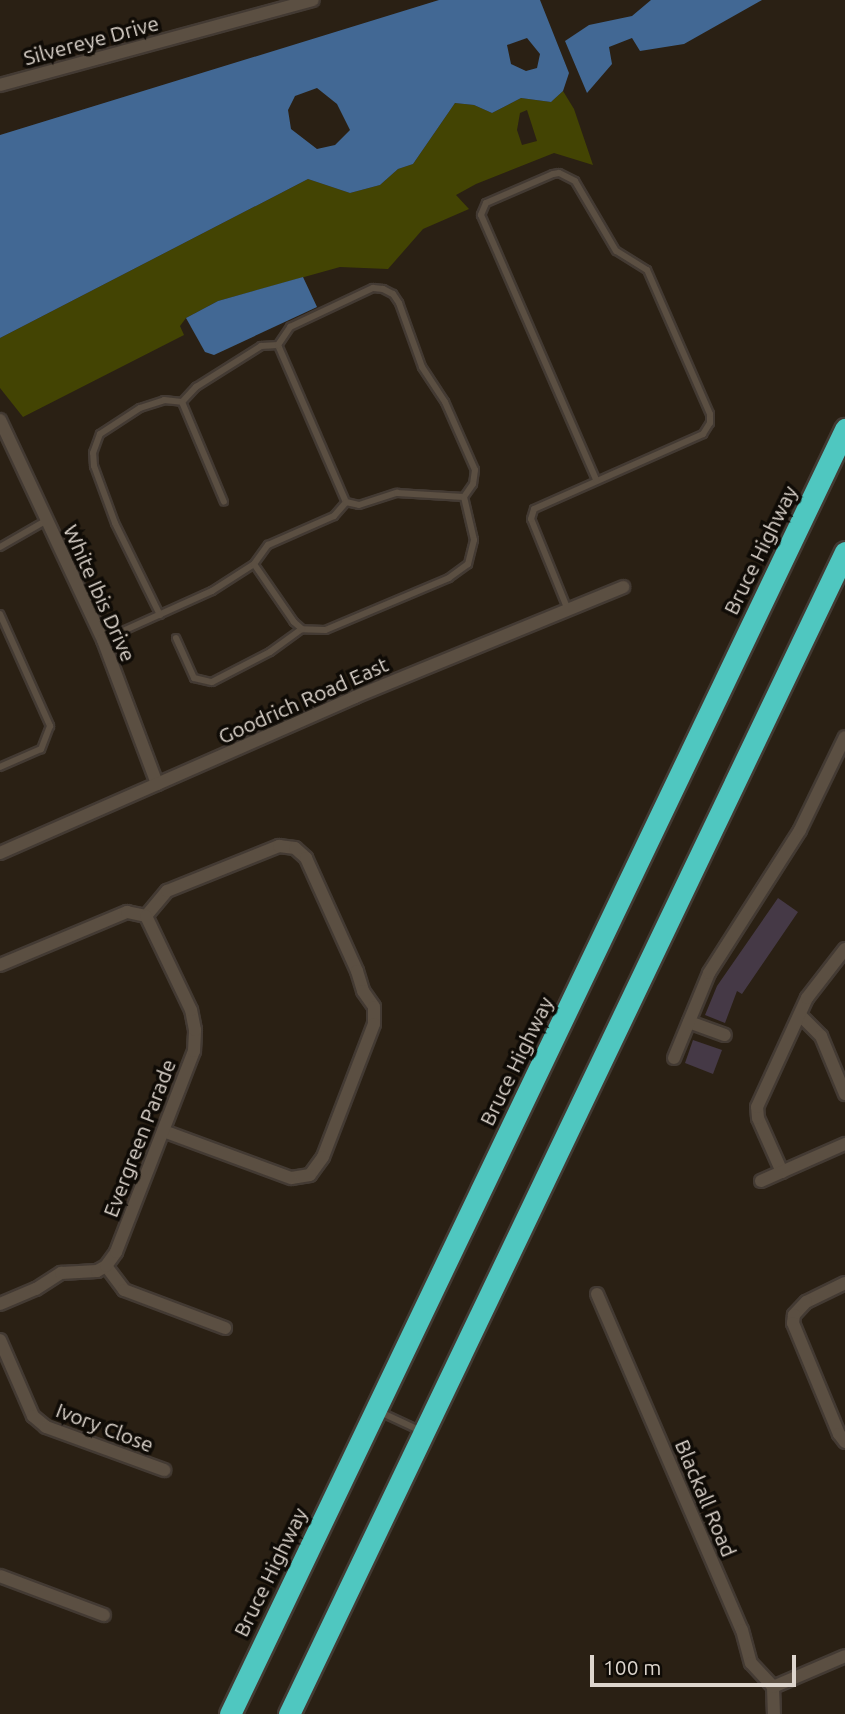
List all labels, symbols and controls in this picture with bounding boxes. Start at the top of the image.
street label: Silvereye Drive [21,10,161,70]
street label: Bruce Highway [718,481,802,619]
street label: White Ibis Drive [59,521,141,665]
street label: Goodrich Road East [214,651,392,749]
street label: Bruce Highway [474,992,558,1130]
street label: Evergreen Parade [97,1056,181,1220]
street label: Ivory Close [53,1397,157,1457]
street label: Blackall Road [670,1436,742,1560]
street label: Bruce Highway [228,1503,312,1641]
scale bar [593,1640,800,1684]
text: 100 m [603,1655,661,1679]

